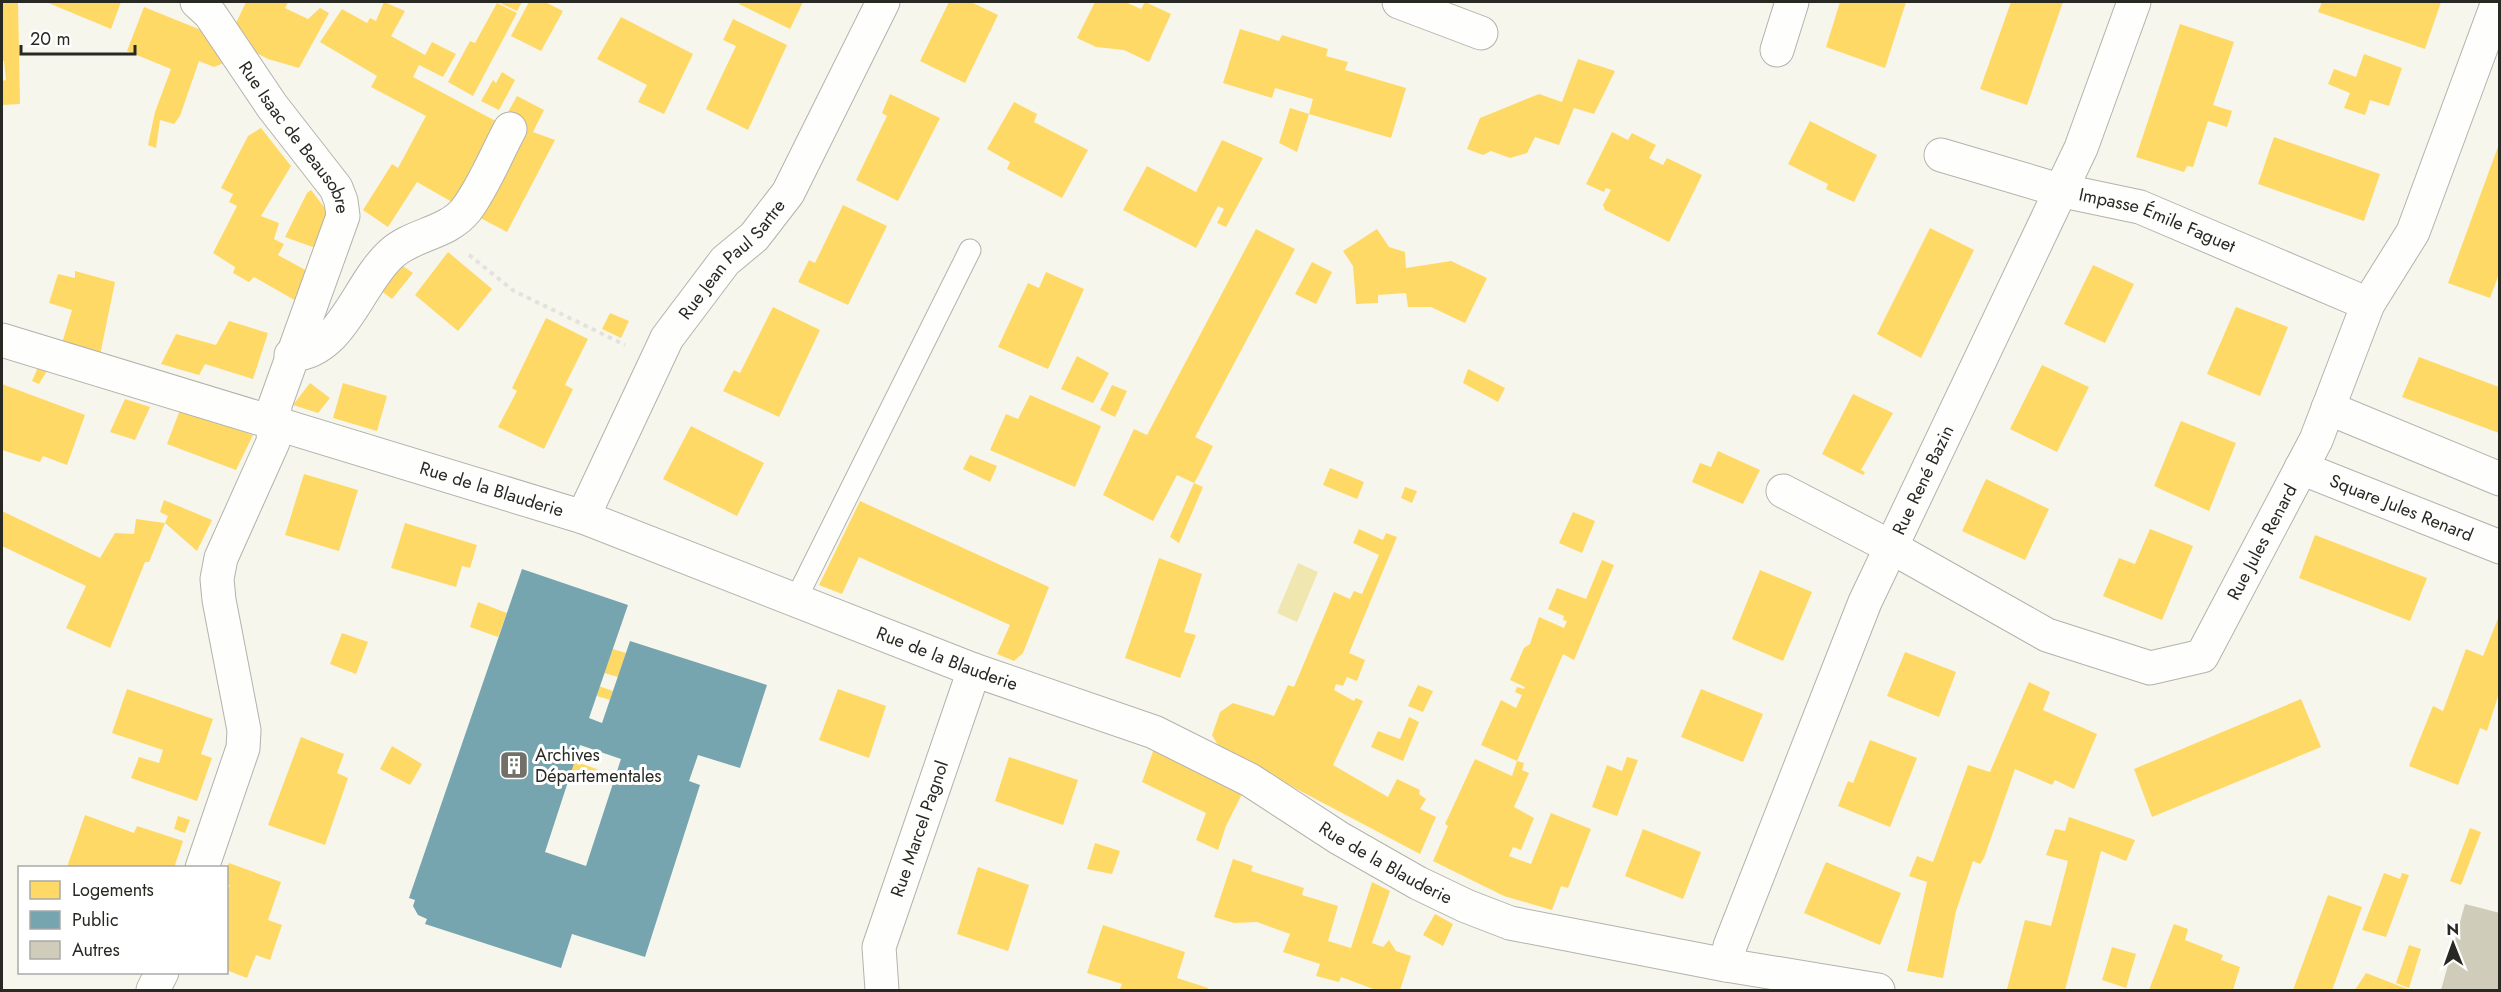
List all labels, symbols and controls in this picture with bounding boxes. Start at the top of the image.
scale bar [21,18,135,56]
text: 20 m [30,26,70,52]
street label: Rue Isaac de Beausobre [232,56,356,215]
street label: Impasse Émile Faguet [2077,182,2240,259]
street label: Rue Jean Paul Sartre [672,194,792,325]
street label: Rue René Bazin [1886,421,1960,539]
street label: Rue de la Blauderie [417,455,567,523]
street label: Square Jules Renard [2326,468,2477,548]
street label: Rue Jules Renard [2221,479,2303,605]
street label: Rue de la Blauderie [872,620,1021,697]
place label: Archives Départementales [535,742,662,789]
building icon: Archives Départementales [498,749,530,781]
street label: Rue Marcel Pagnol [884,757,955,900]
street label: Rue de la Blauderie [1314,815,1457,911]
legend [18,866,228,974]
text: Logements [72,877,154,903]
text: Public [72,907,119,933]
north arrow [2423,914,2483,974]
text: N [2446,918,2459,941]
text: Autres [72,937,120,963]

